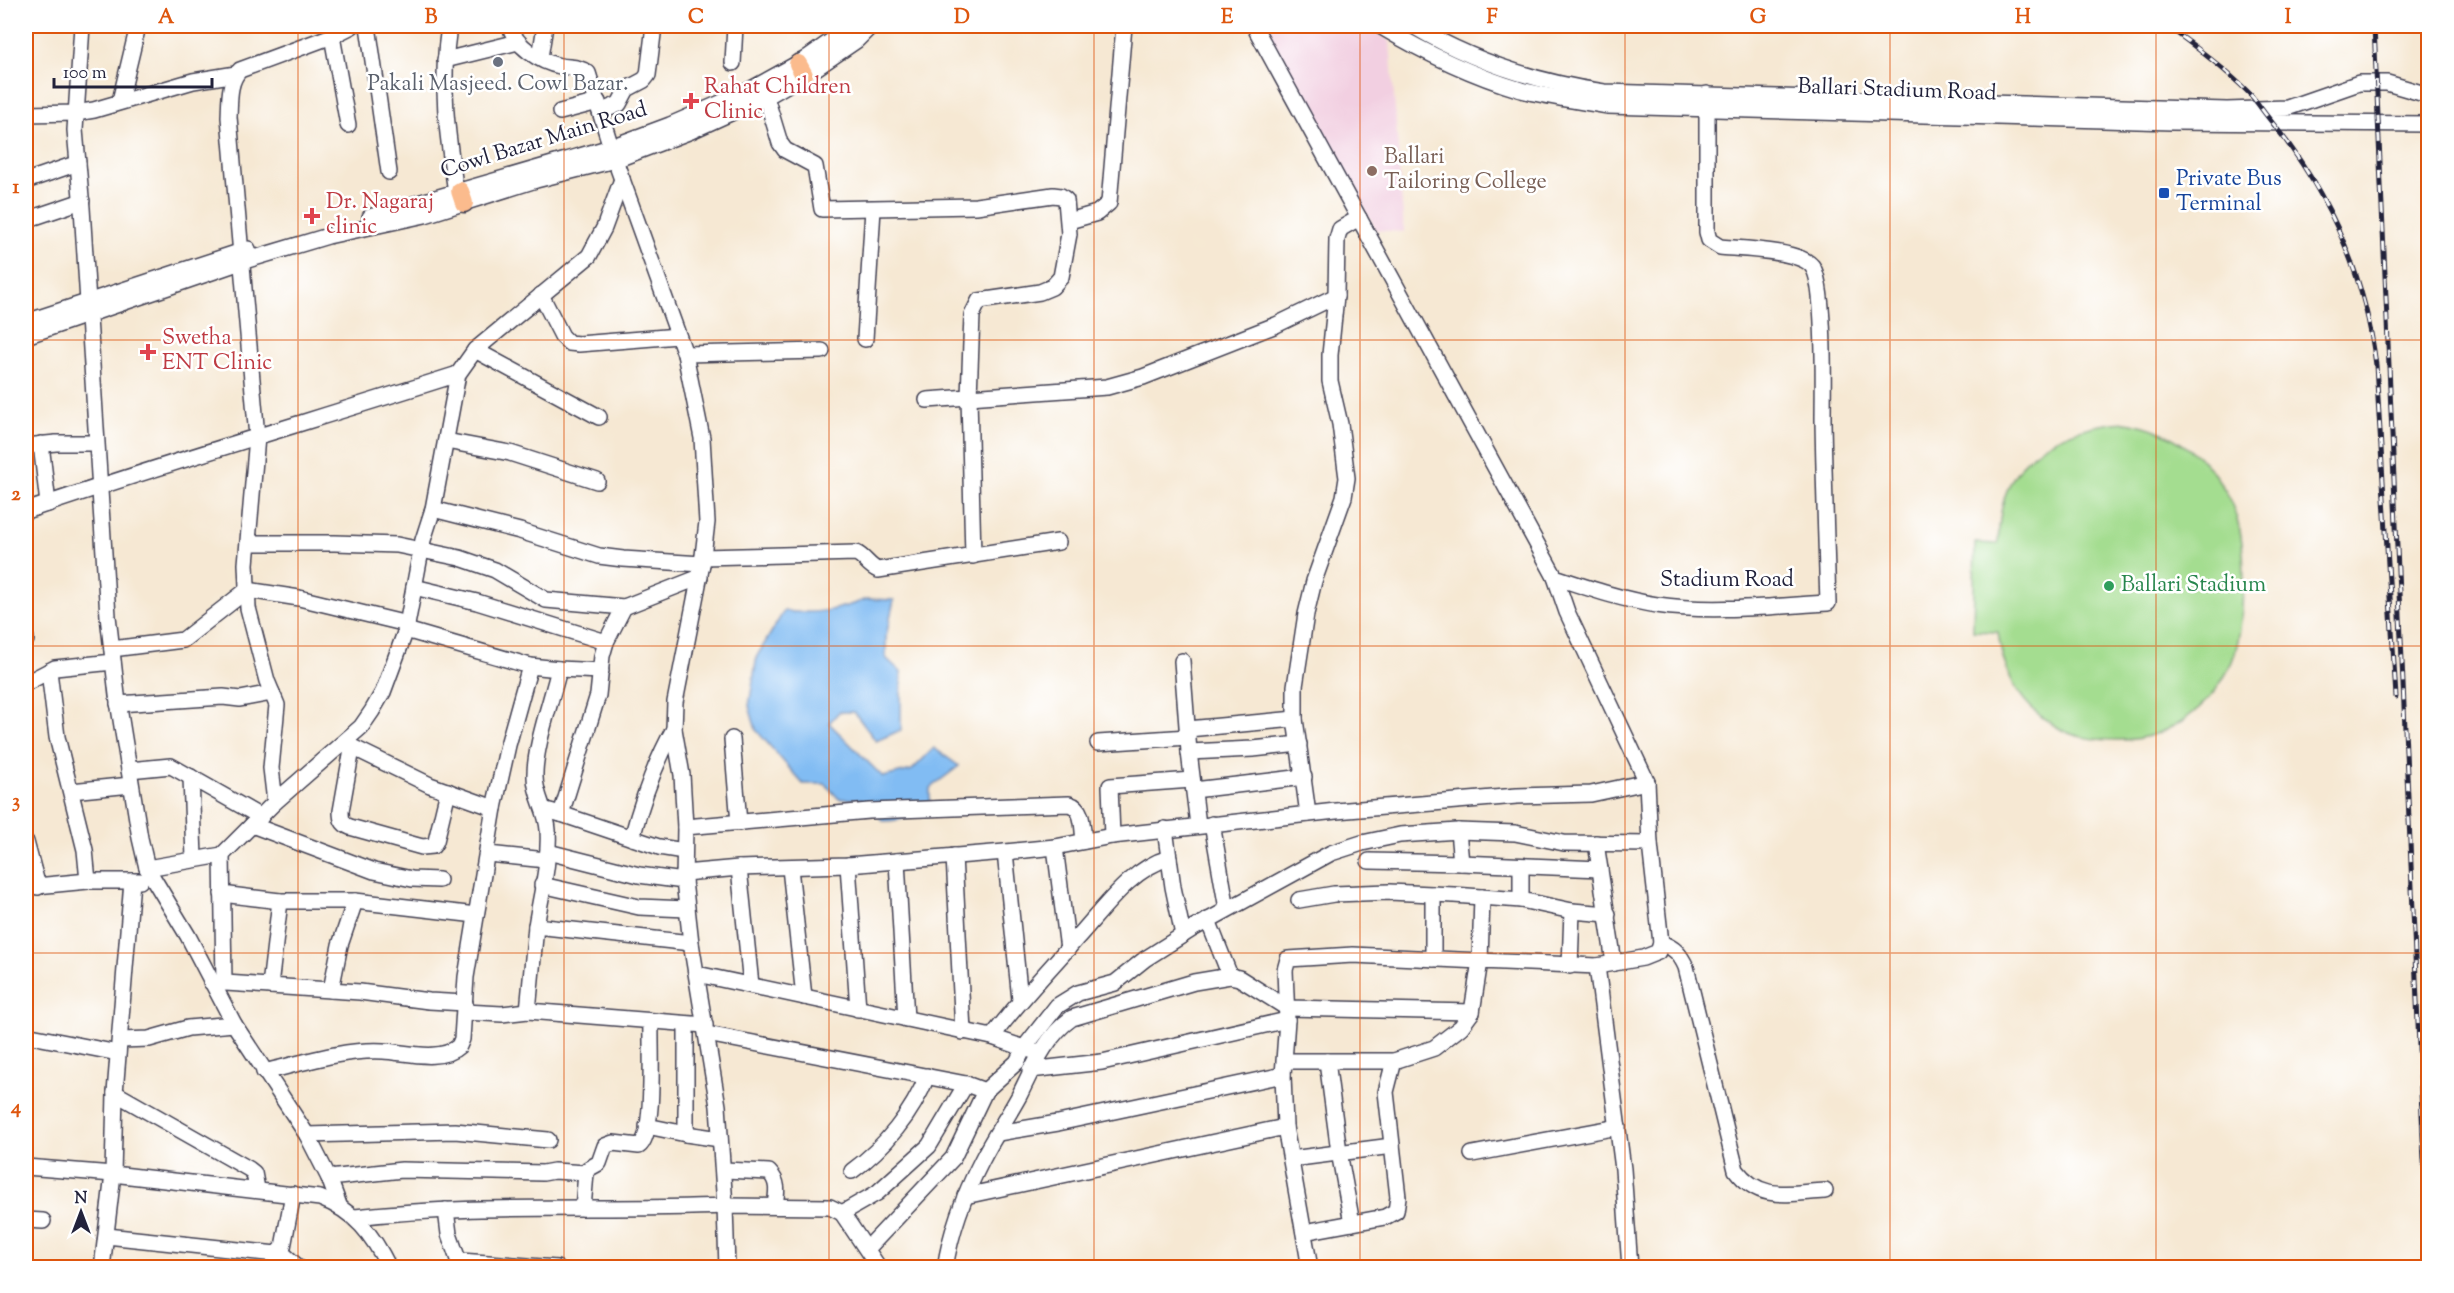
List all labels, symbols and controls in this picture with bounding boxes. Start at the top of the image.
text: A [158,4,175,33]
text: B [425,4,438,33]
text: C [688,4,704,33]
text: D [954,4,970,33]
text: E [1221,4,1234,33]
text: F [1486,4,1498,33]
text: G [1750,4,1767,33]
text: H [2015,4,2031,33]
text: I [2285,4,2292,33]
scale bar [54,51,212,89]
marker: Pakali Masjeed. Cowl Bazar. [491,55,505,69]
text: 100 m [63,61,107,87]
place label: Pakali Masjeed. Cowl Bazar. [367,69,629,101]
place label: Rahat Children Clinic [704,72,852,129]
street label: Ballari Stadium Road [1797,72,1997,110]
marker: Rahat Children Clinic [682,92,700,110]
street label: Cowl Bazar Main Road [437,94,651,188]
place label: Ballari Tailoring College [1384,142,1547,199]
marker: Ballari Tailoring College [1365,164,1379,178]
place label: Private Bus Terminal [2176,164,2282,221]
text: 1 [13,174,20,203]
marker: Private Bus Terminal [2157,186,2171,200]
place label: Dr. Nagaraj clinic [326,187,434,244]
marker: Dr. Nagaraj clinic [303,207,321,225]
place label: Swetha ENT Clinic [162,323,272,380]
marker: Swetha ENT Clinic [139,343,157,361]
text: 2 [11,481,21,510]
street label: Stadium Road [1660,565,1794,597]
place label: Ballari Stadium [2121,570,2266,602]
marker: Ballari Stadium [2102,579,2116,593]
text: 3 [12,788,20,817]
text: 4 [10,1094,21,1123]
north arrow [51,1182,111,1242]
text: N [75,1188,88,1211]

